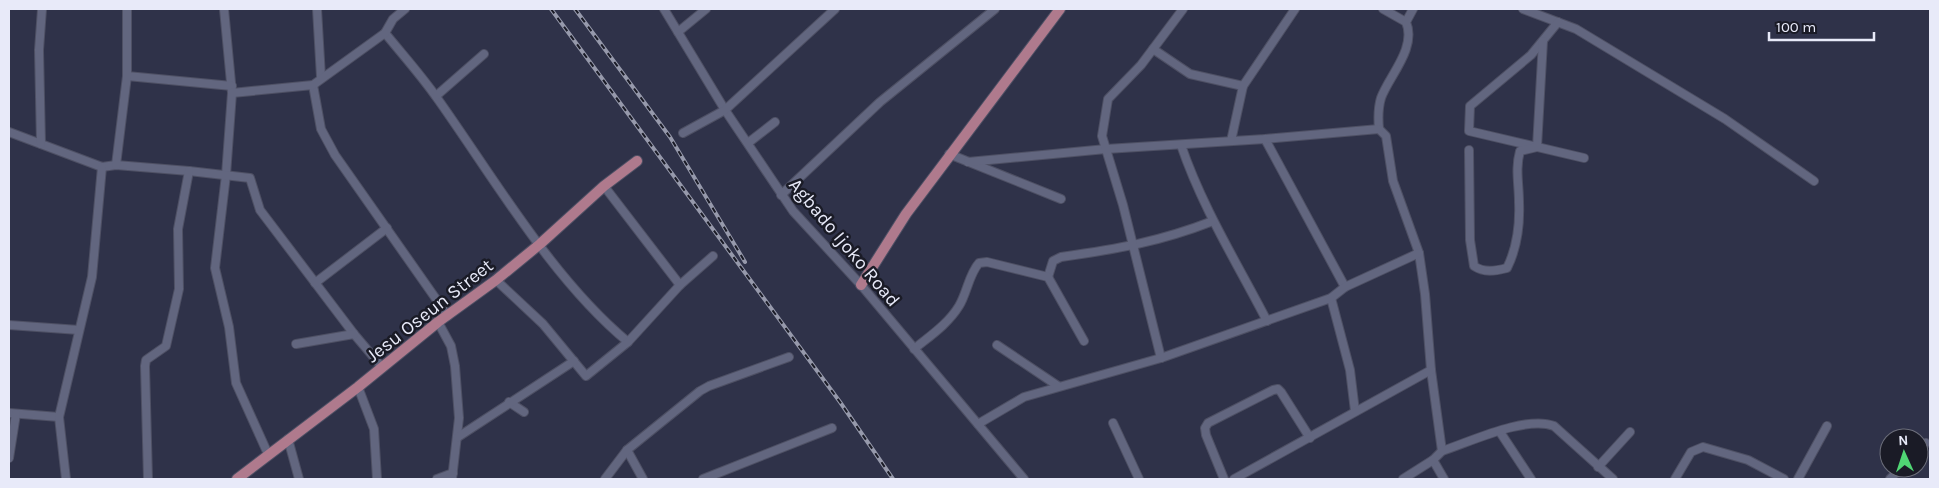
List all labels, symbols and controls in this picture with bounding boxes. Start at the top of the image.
scale bar [1769,10,1874,42]
text: 100 m [1776,18,1816,36]
street label: Agbado Ijoko Road [784,174,904,311]
street label: Jesu Oseun Street [362,254,497,367]
north arrow [1879,428,1929,478]
text: N [1898,432,1909,449]

